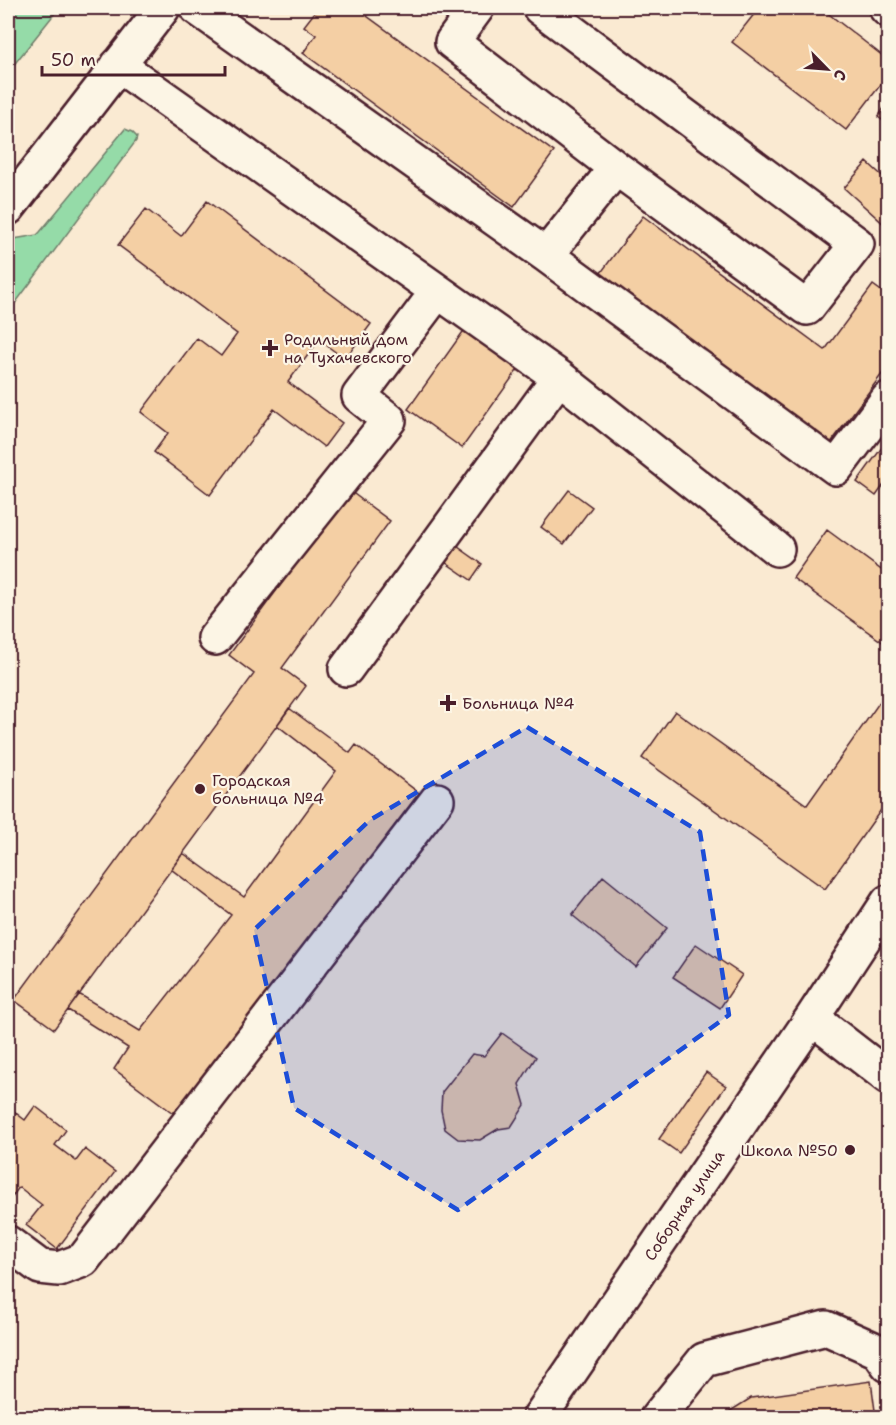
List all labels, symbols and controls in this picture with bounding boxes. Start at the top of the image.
scale bar [42,39,225,77]
north arrow [797,39,857,99]
text: 50 m [51,48,96,72]
text: С [828,66,852,84]
place label: Родильный дом на Тухачевского [284,329,412,368]
marker: Родильный дом на Тухачевского [261,339,279,357]
place label: Больница №4 [462,693,574,714]
marker: Больница №4 [439,694,457,712]
place label: Городская больница №4 [212,770,324,809]
marker: Городская больница №4 [193,782,207,796]
place label: Школа №50 [741,1140,838,1161]
marker: Школа №50 [843,1143,857,1157]
street label: Соборная улица [640,1146,729,1265]

